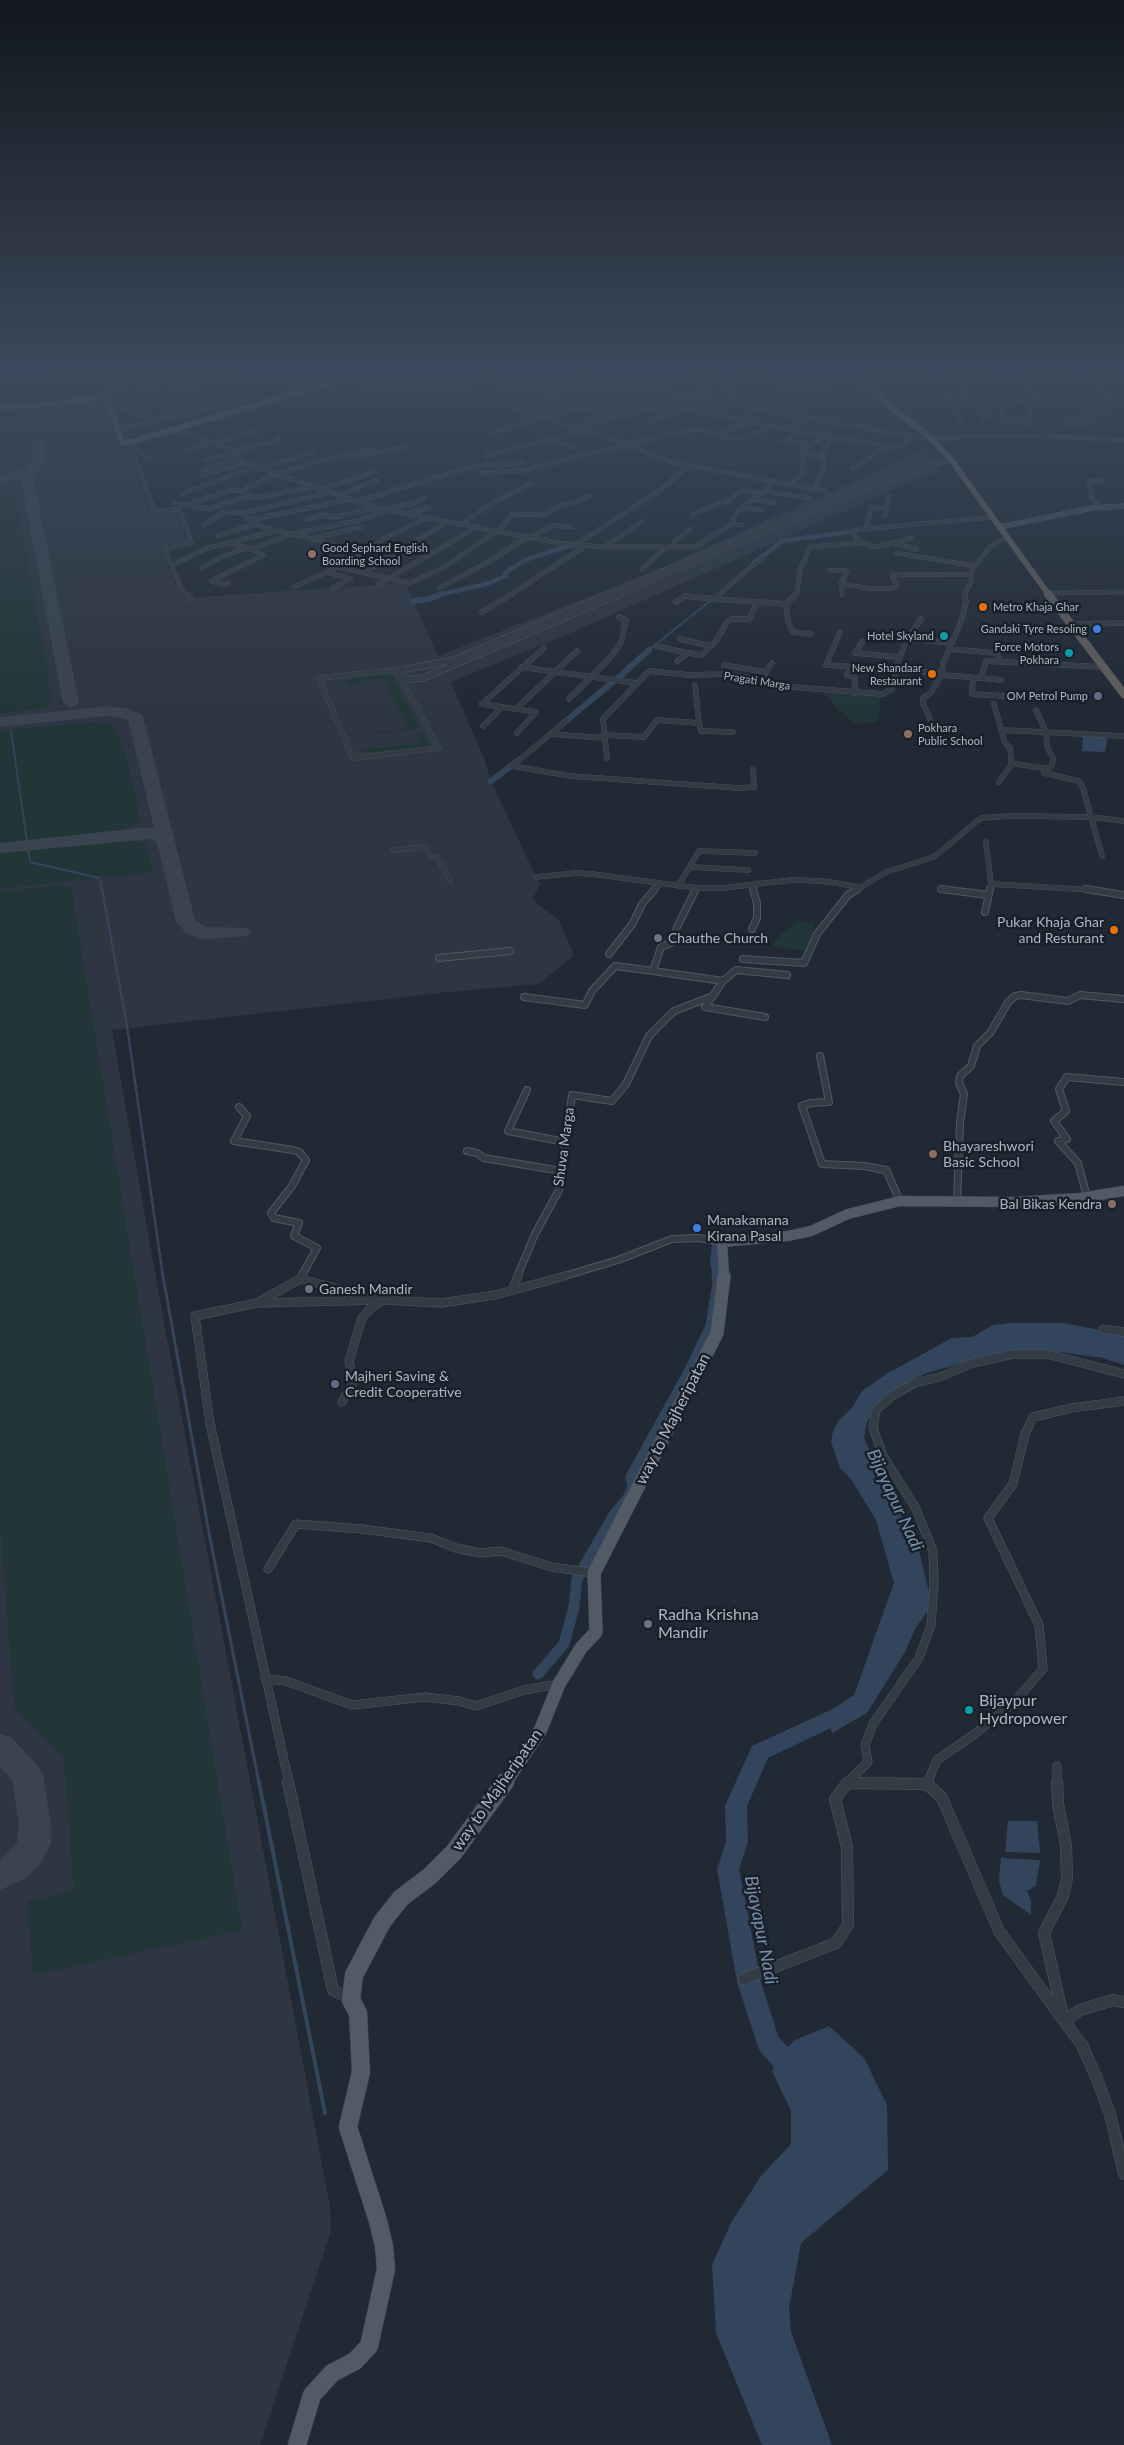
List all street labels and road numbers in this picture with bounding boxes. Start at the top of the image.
street label: Pragati Marga [723,669,791,693]
street label: Shuva Marga [550,1106,578,1188]
street label: way to Majheripatan [632,1350,714,1488]
street label: way to Majheripatan [448,1725,546,1855]

